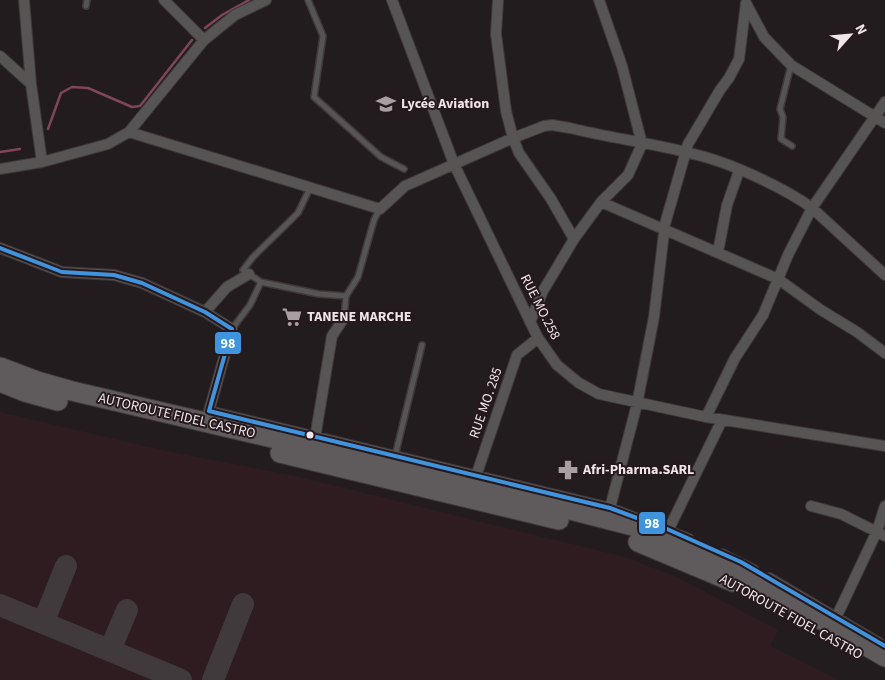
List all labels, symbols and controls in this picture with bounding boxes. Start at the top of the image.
north arrow [825,10,875,60]
text: N [850,21,872,38]
school or university icon: Lycée Aviation [375,93,397,115]
place label: Lycée Aviation [401,94,489,114]
street label: RUE MO.258 [515,271,565,343]
supermarket icon: TANENE MARCHE [281,306,303,328]
place label: TANENE MARCHE [307,307,412,327]
line badge: 98 [214,331,242,355]
text: 98 [221,334,235,354]
street label: RUE MO. 285 [465,365,507,441]
street label: AUTOROUTE FIDEL CASTRO [96,388,258,444]
unlabelled marker [305,430,315,440]
pharmacy icon: Afri-Pharma.SARL [557,459,579,481]
place label: Afri-Pharma.SARL [582,460,694,480]
line badge: 98 [638,511,666,535]
text: 98 [645,514,659,534]
street label: AUTOROUTE FIDEL CASTRO [716,569,866,665]

